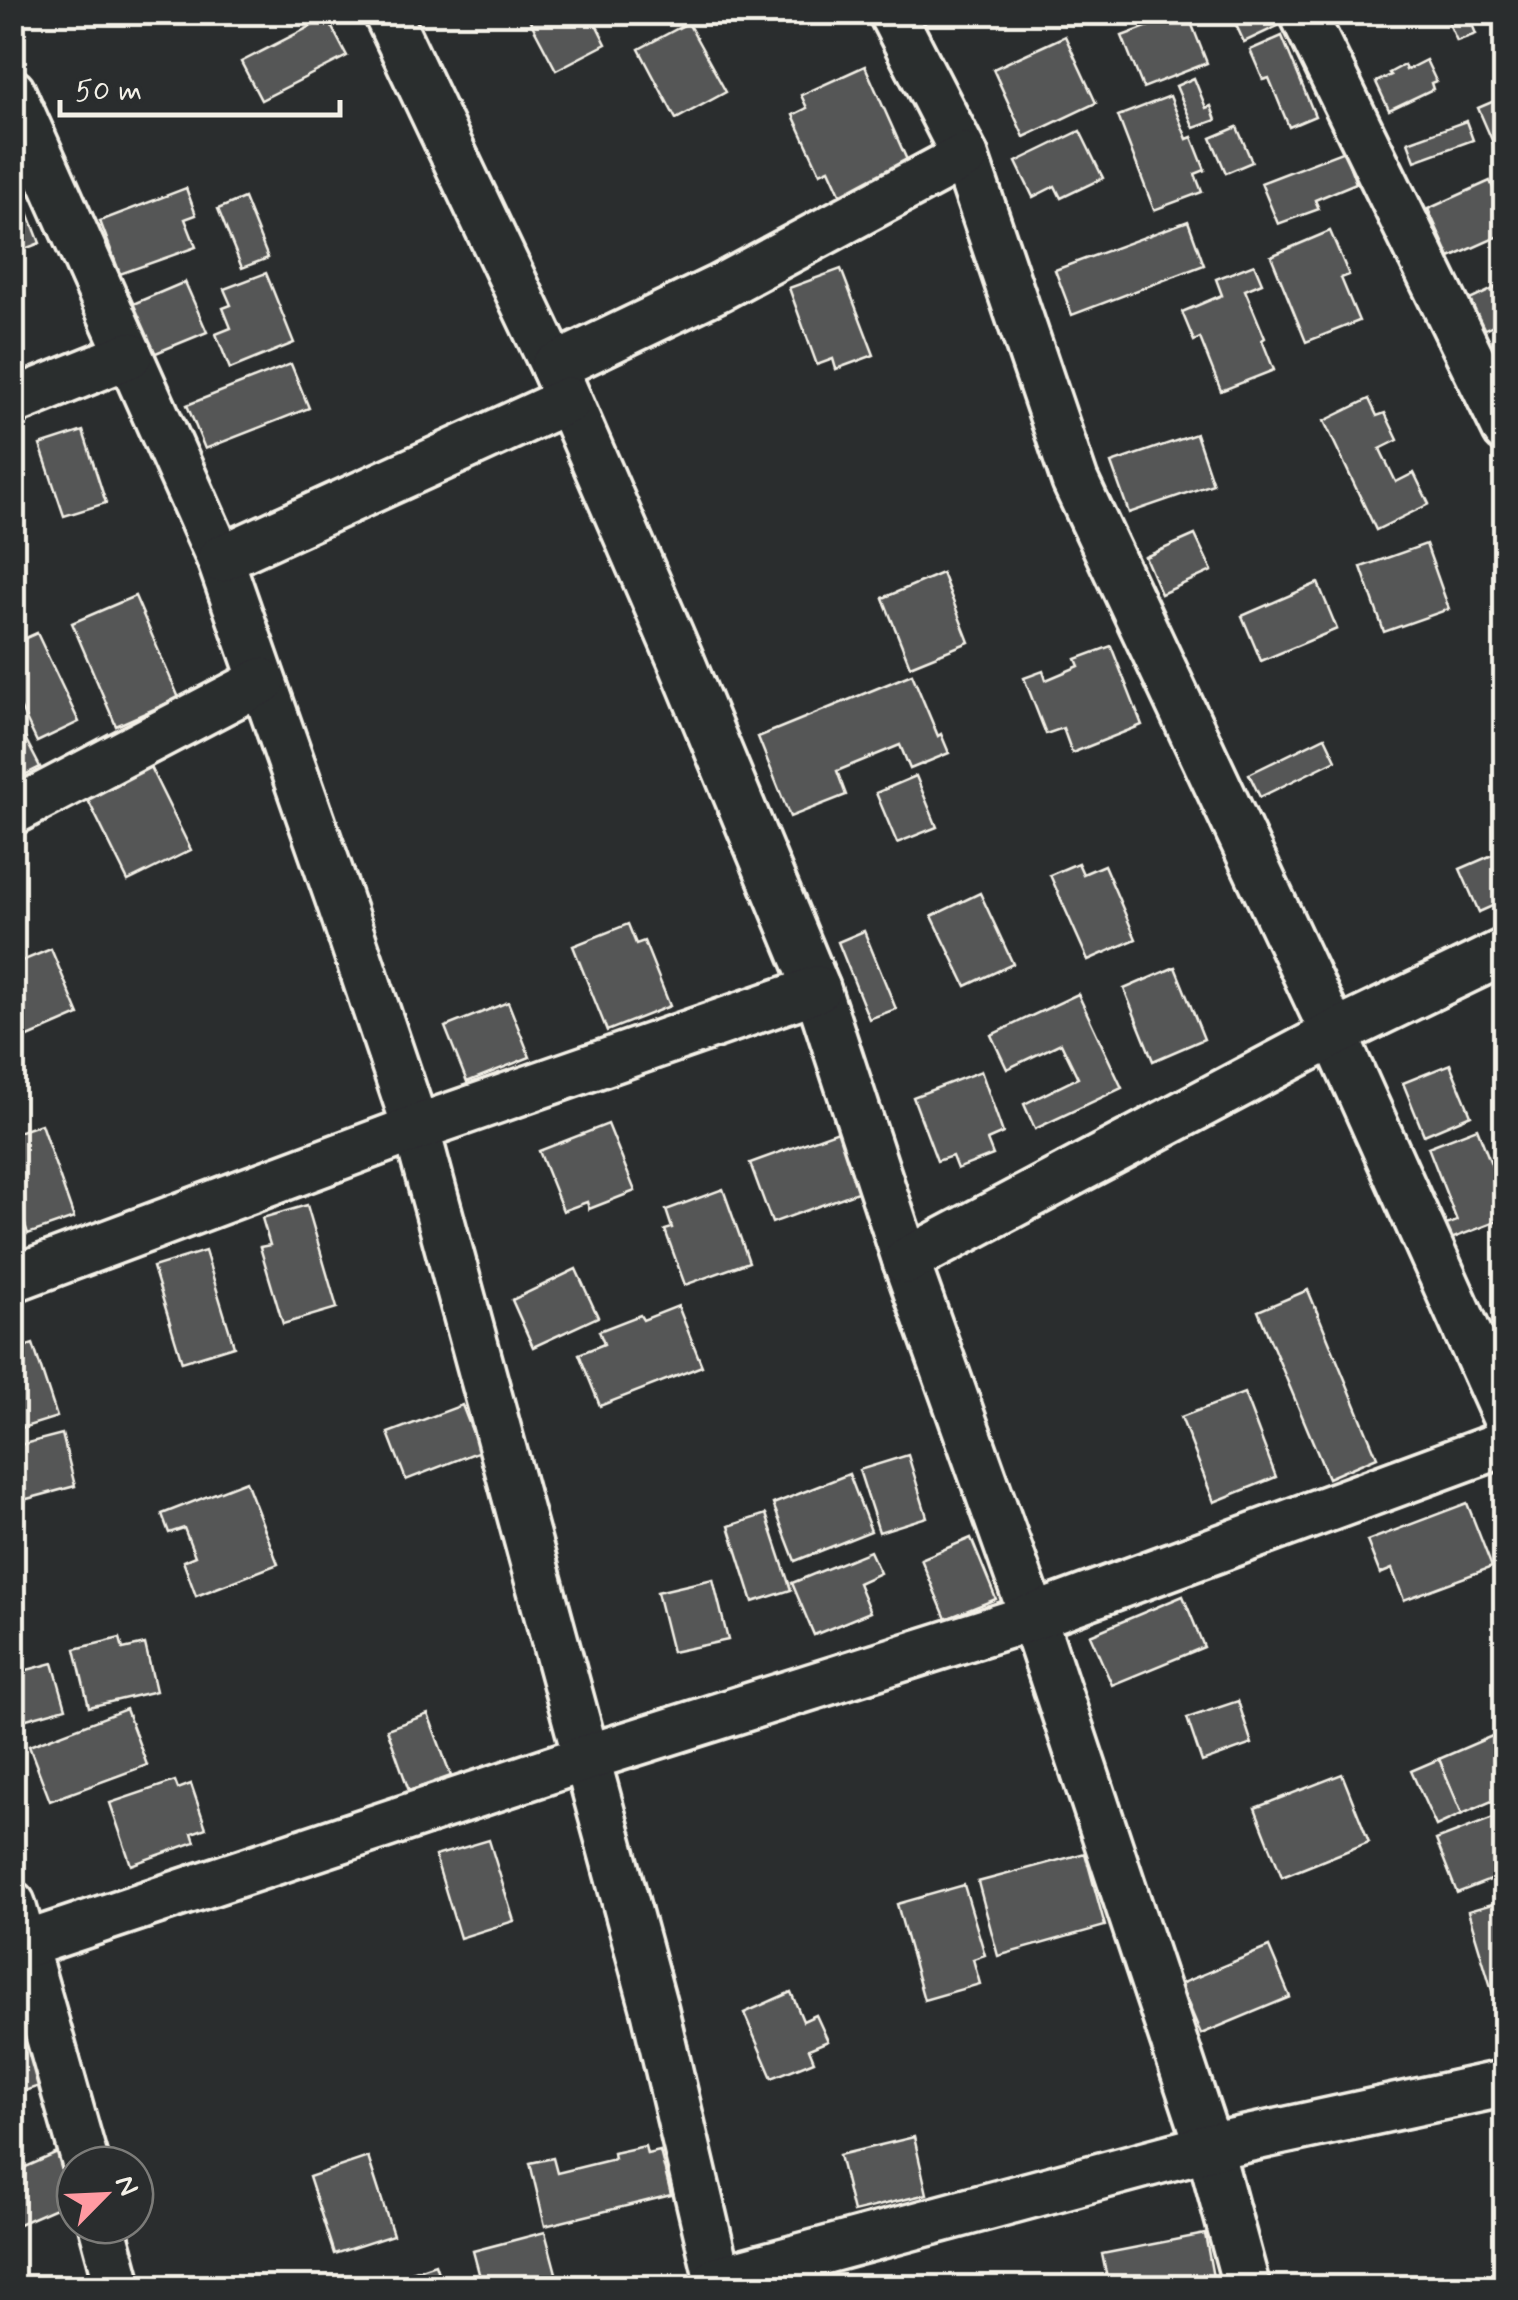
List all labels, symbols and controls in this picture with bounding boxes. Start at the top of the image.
scale bar [60,55,340,117]
text: 50 m [75,72,142,111]
north arrow [55,2145,155,2245]
text: N [105,2170,146,2202]

